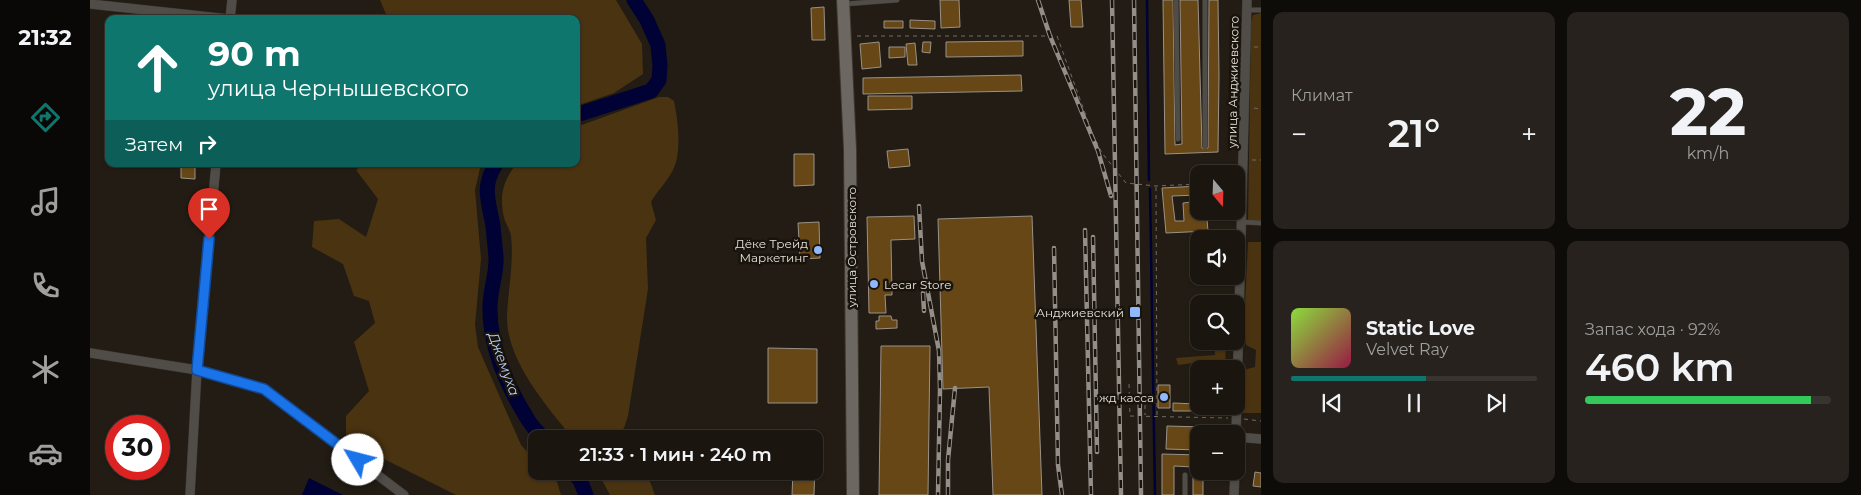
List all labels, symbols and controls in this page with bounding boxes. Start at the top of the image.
street label: улица Анджиевского [1224,15,1242,149]
text: 21:32 [18,24,72,51]
text: 90 m [208,32,301,75]
icon: ahead [125,35,190,100]
text: 22 [1670,72,1746,151]
text: улица Чернышевского [208,75,469,102]
text: Климат [1291,86,1353,105]
icon: directions [28,100,63,135]
text: 21° [1388,110,1440,157]
text: − [1291,117,1307,151]
text: + [1521,117,1537,151]
icon: right [193,130,221,158]
text: Затем [125,133,183,156]
text: km/h [1687,144,1729,163]
north arrow [1190,165,1245,220]
map controls [1190,165,1245,480]
icon: music [28,184,63,219]
street label: улица Островского [844,186,859,308]
pin [188,188,230,239]
icon: arrive [195,195,223,223]
button: sound [1190,230,1245,285]
place label: Дёке Трейд Маркетинг [735,236,808,265]
marker: Дёке Трейд Маркетинг [812,244,824,256]
icon: phone [28,268,63,303]
place label: Lecar Store [884,277,951,292]
marker: Lecar Store [868,278,880,290]
button: search [1190,295,1245,350]
place label: Анджиевский [1036,305,1124,320]
marker: Анджиевский [1128,305,1142,319]
text: Static Love [1366,317,1475,340]
text: Запас хода · 92% [1585,320,1720,339]
water label: Джемуха [484,328,524,398]
text: Velvet Ray [1366,340,1448,359]
text: 460 km [1585,344,1735,391]
icon: climate [28,352,63,387]
button: + [1190,360,1245,415]
icon: previous [1318,389,1346,417]
icon: pause [1400,389,1428,417]
icon: next [1482,389,1510,417]
place label: жд касса [1099,390,1154,405]
marker: жд касса [1158,391,1170,403]
speed limit sign: 30 [105,415,170,480]
button: − [1190,425,1245,480]
position arrow [331,433,383,485]
icon: car [28,436,63,471]
text: 21:33 · 1 мин · 240 m [579,443,772,466]

